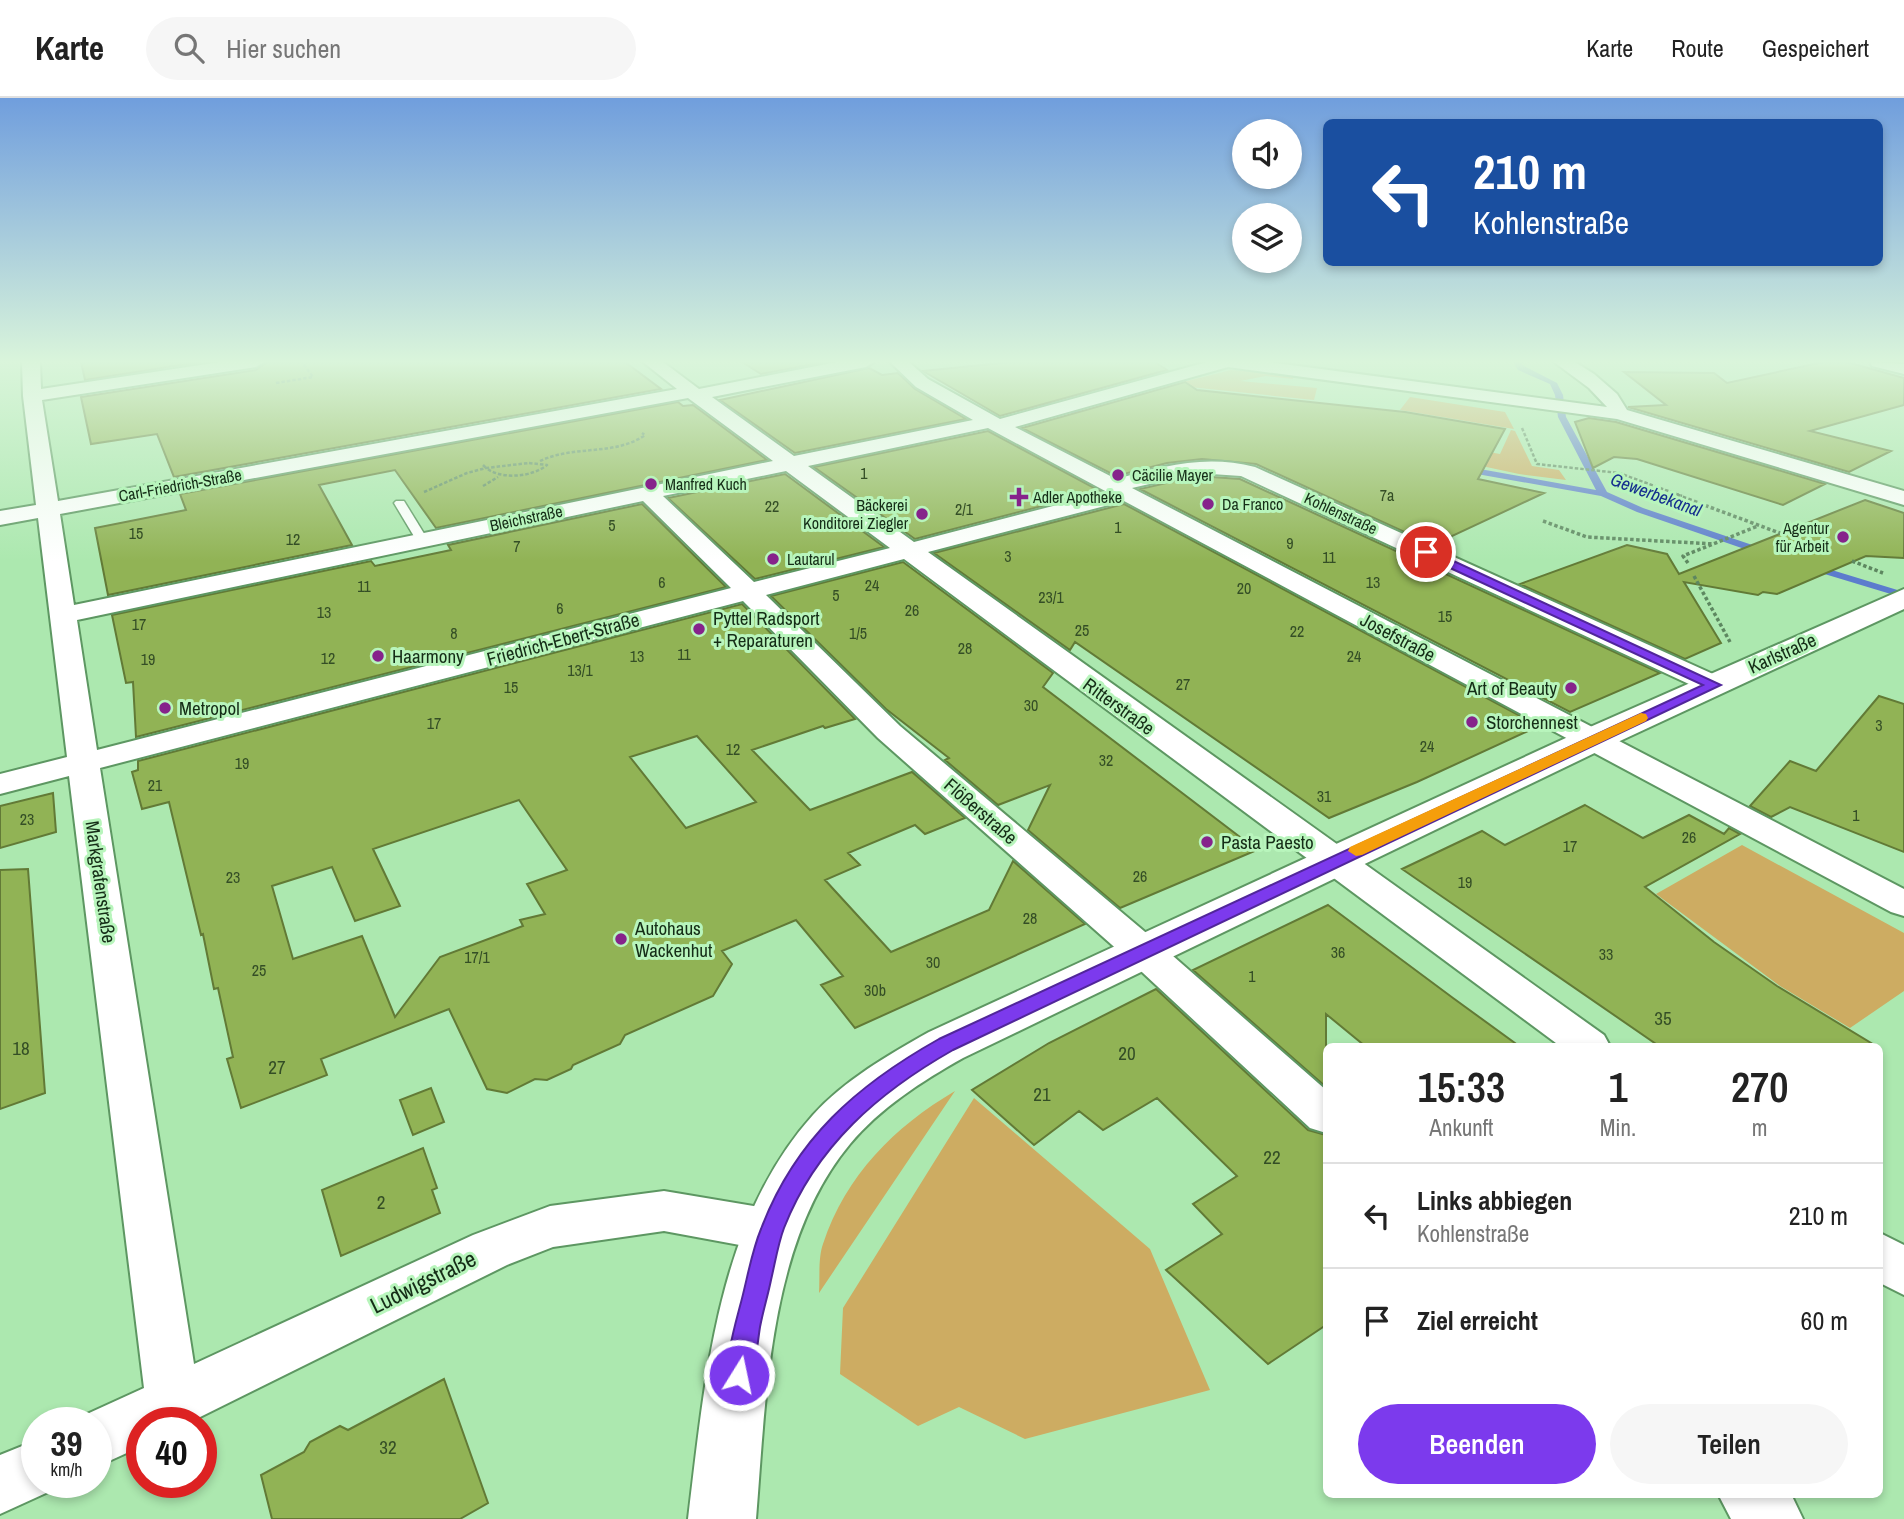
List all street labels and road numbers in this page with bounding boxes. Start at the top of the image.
street label: Carl-Friedrich-Straße [117,463,243,507]
street label: Kohlenstraße [1301,487,1381,539]
street label: Bleichstraße [488,500,564,536]
street label: Friedrich-Ebert-Straße [484,606,642,672]
street label: Josefstraße [1356,606,1440,668]
street label: Karlstraße [1744,627,1820,679]
street label: Ritterstraße [1078,671,1160,741]
street label: Flößerstraße [939,772,1023,850]
street label: Markgrafenstraße [80,819,122,945]
street label: Ludwigstraße [365,1243,481,1321]

